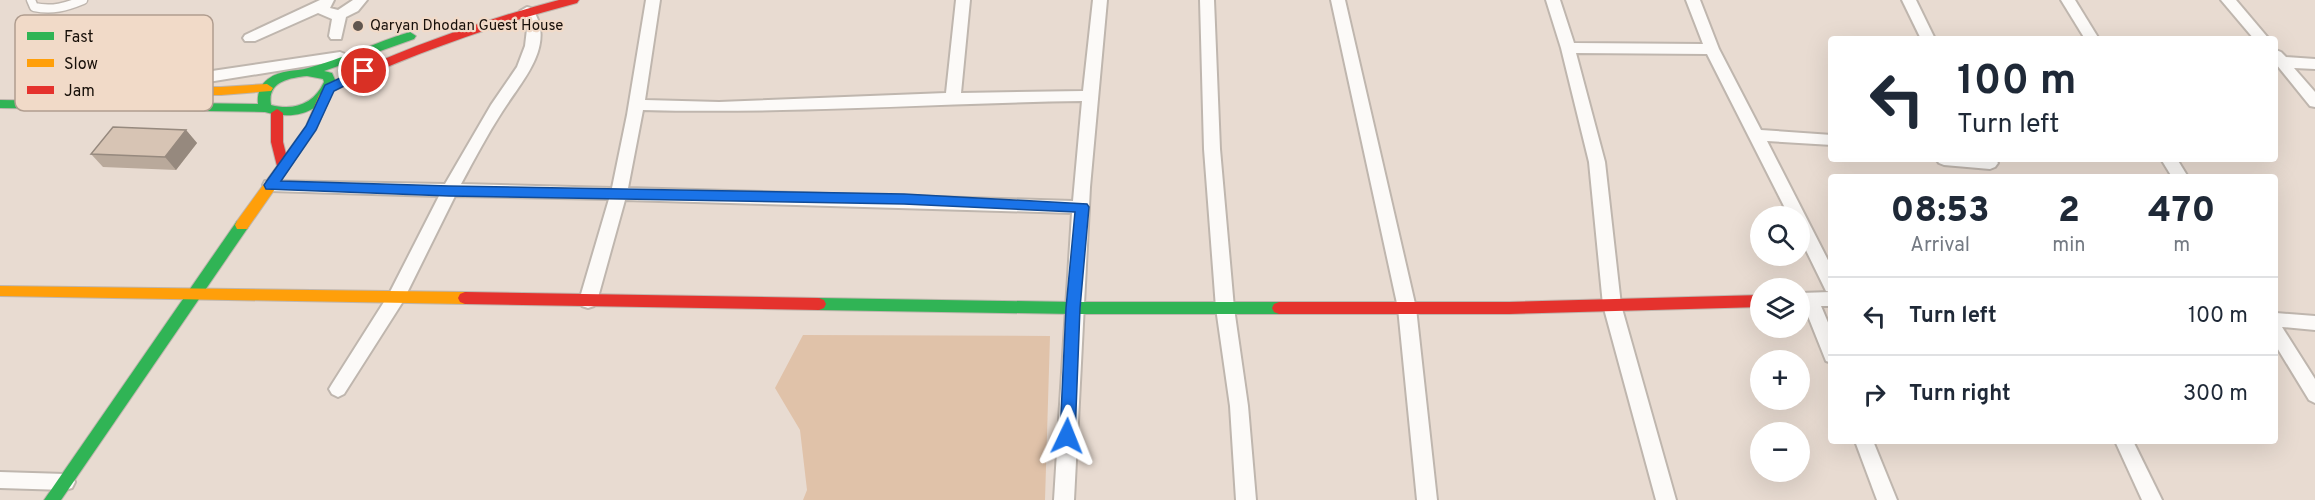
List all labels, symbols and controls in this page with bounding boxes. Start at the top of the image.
legend [15,15,213,111]
place label: Qaryan Dhodan Guest House [370,17,563,36]
marker: Qaryan Dhodan Guest House [351,19,365,33]
text: Fast [64,28,94,48]
pin [338,45,389,96]
icon: arrive [347,54,380,87]
text: Slow [64,55,98,75]
text: 100 m [1957,56,2076,109]
icon: left [1858,60,1936,138]
text: Jam [64,82,95,102]
text: Turn left [1957,108,2059,142]
text: 08:53 [1891,189,1990,235]
text: 2 [2058,189,2080,235]
text: 470 [2148,189,2215,235]
map controls [1750,206,1810,482]
button: search [1750,206,1810,266]
text: Arrival [1910,233,1970,259]
text: min [2052,233,2086,259]
text: m [2173,233,2190,259]
button: layers [1750,278,1810,338]
icon: left [1858,300,1891,333]
text: Turn left [1909,303,1997,330]
text: 100 m [2188,303,2248,330]
button: + [1750,350,1810,410]
icon: right [1858,378,1891,411]
text: Turn right [1909,381,2011,408]
text: 300 m [2183,381,2248,408]
position arrow [1035,404,1099,468]
button: − [1750,422,1810,482]

